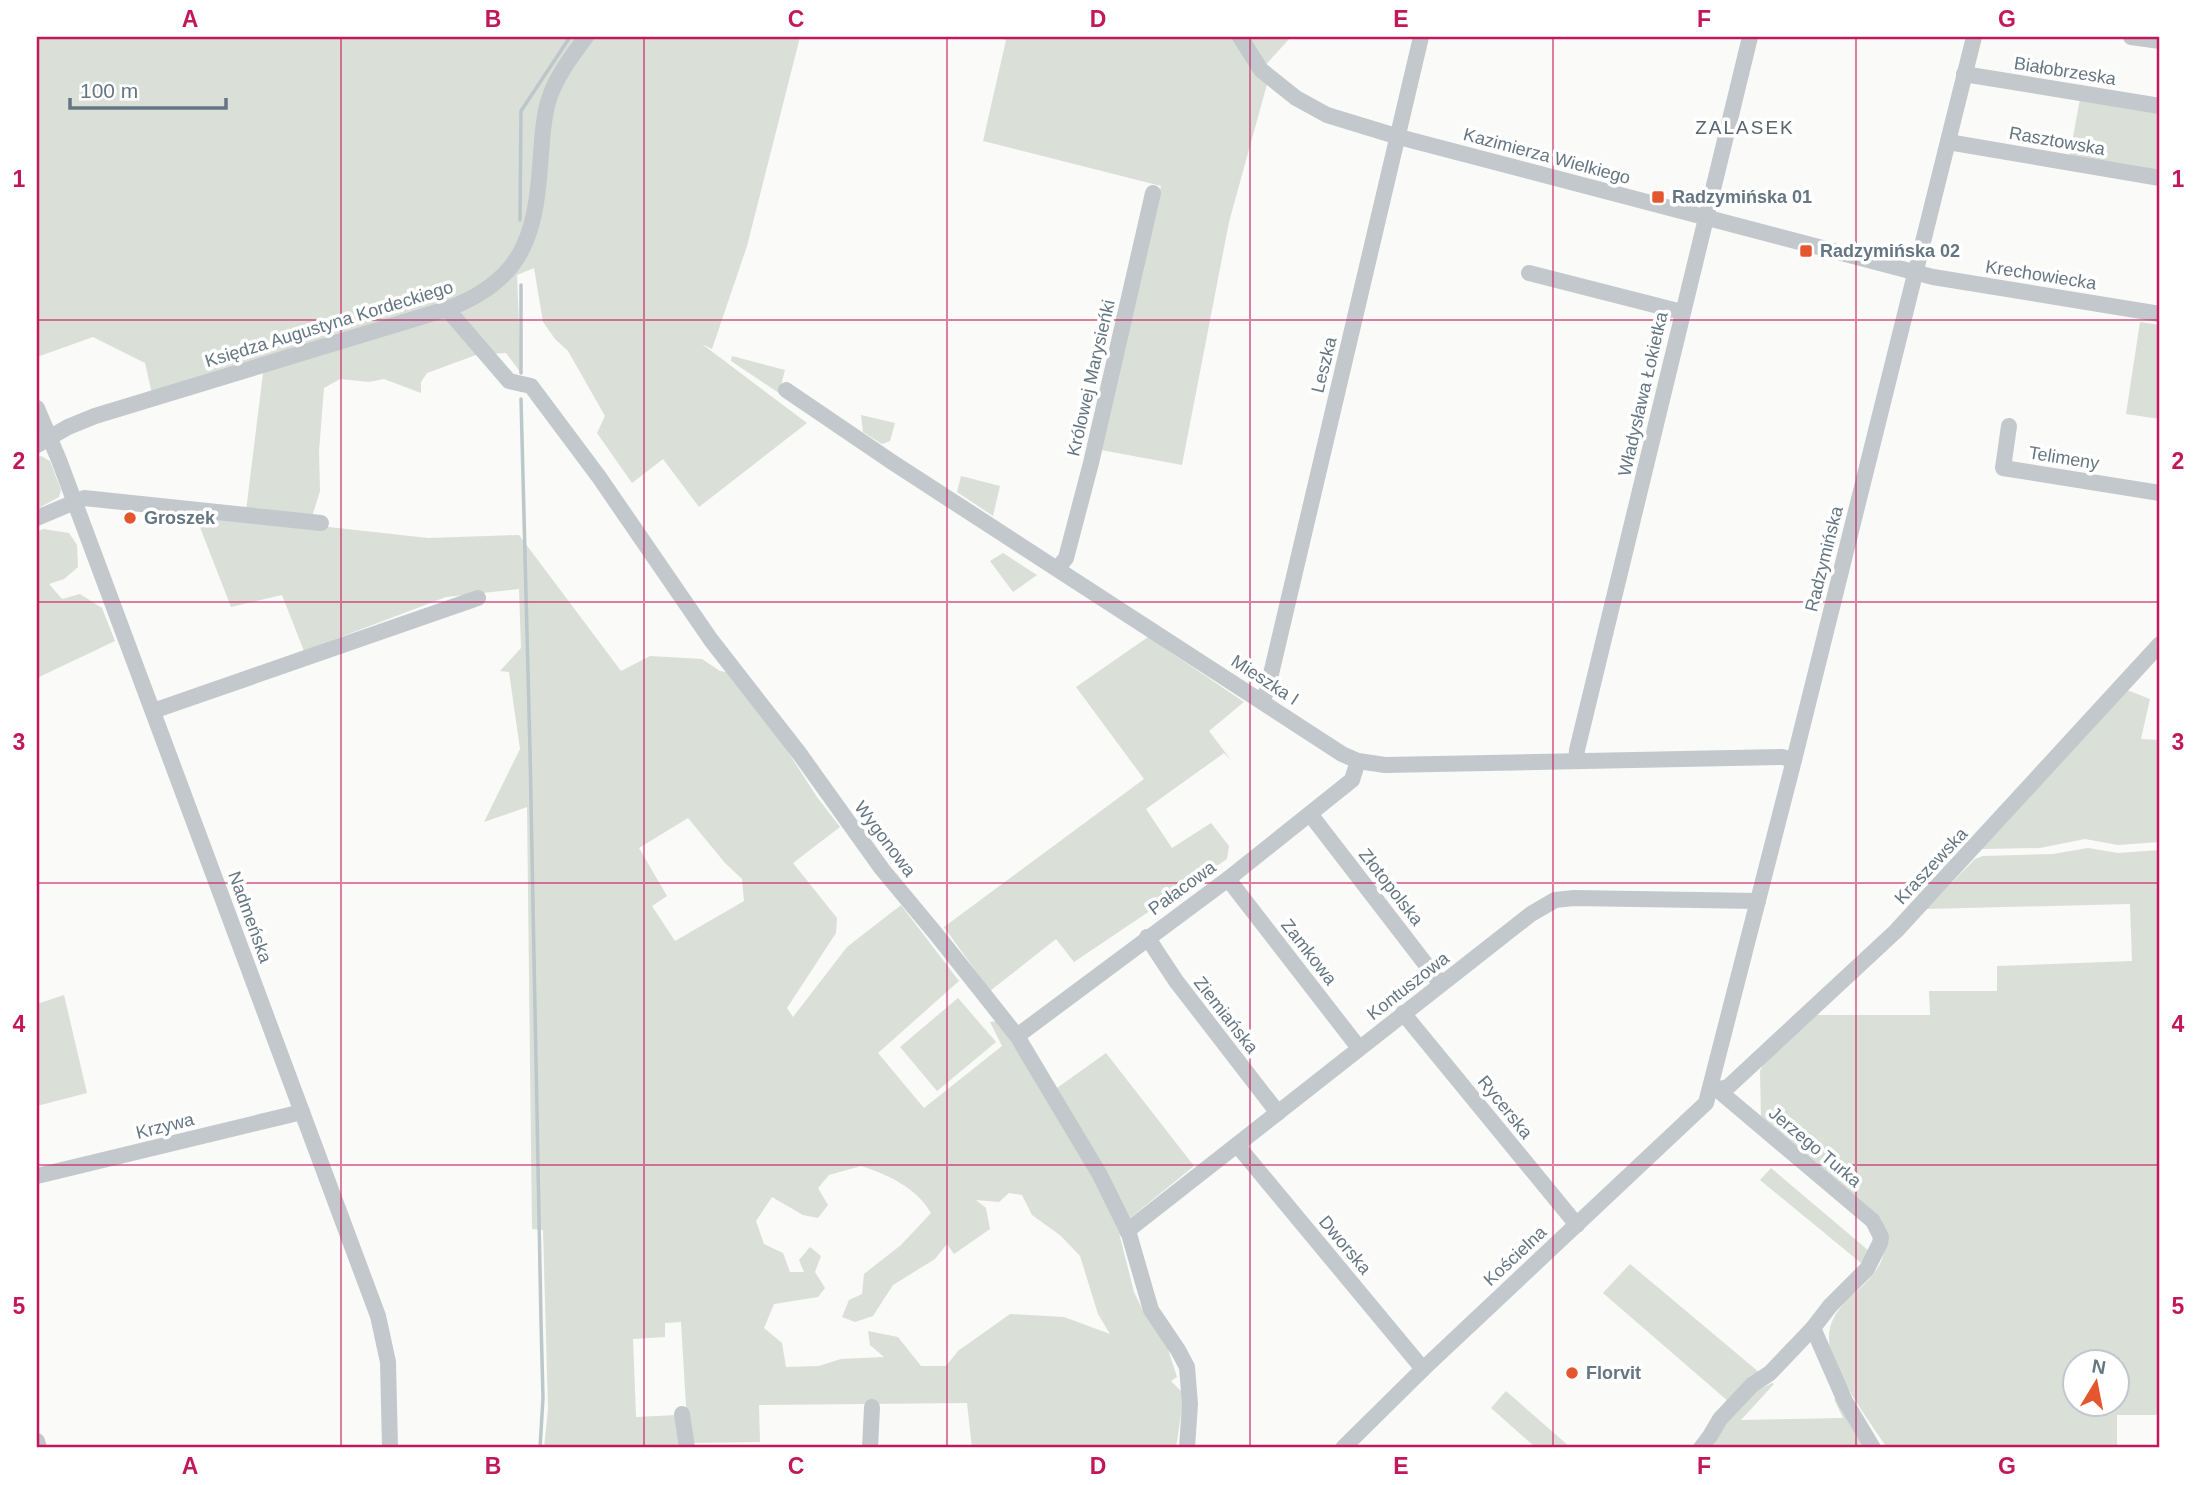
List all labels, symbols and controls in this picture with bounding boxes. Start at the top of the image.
text: A [182,6,198,32]
text: B [485,6,501,32]
text: C [788,6,804,32]
text: D [1090,6,1106,32]
text: E [1393,6,1409,32]
text: F [1697,6,1711,32]
text: G [1998,6,2016,32]
street label: Białobrzeska [2013,53,2118,89]
scale bar [70,66,226,110]
text: 100 m [80,79,138,102]
district label: ZALASEK [1695,117,1795,138]
street label: Rasztowska [2007,123,2107,159]
street label: Kazimierza Wielkiego [1461,124,1633,188]
text: 1 [13,166,26,192]
text: 1 [2172,166,2185,192]
place label: Radzymińska 01 [1672,187,1812,207]
marker: Radzymińska 01 [1650,189,1666,205]
place label: Radzymińska 02 [1820,241,1960,261]
marker: Radzymińska 02 [1798,243,1814,259]
street label: Krechowiecka [1984,256,2099,294]
street label: Księdza Augustyna Kordeckiego [203,277,455,371]
street label: Królowej Marysieńki [1063,298,1119,458]
street label: Władysława Łokietka [1614,309,1672,478]
street label: Leszka [1307,334,1341,395]
street label: Telimeny [2027,443,2101,473]
text: 2 [13,448,25,474]
text: 2 [2172,448,2184,474]
street label: Radzymińska [1801,503,1847,614]
place label: Groszek [144,508,216,528]
marker: Groszek [122,510,138,526]
street label: Mieszka I [1228,651,1302,709]
text: 3 [13,729,25,755]
text: 3 [2172,729,2184,755]
street label: Wygonowa [850,797,920,881]
street label: Kraszewska [1891,823,1972,908]
street label: Złotopolska [1355,845,1428,930]
street label: Pałacowa [1145,856,1220,919]
street label: Nadmeńska [224,868,276,966]
street label: Zamkowa [1277,915,1342,990]
street label: Kontuszowa [1363,947,1454,1024]
street label: Ziemiańska [1190,973,1263,1058]
text: 4 [13,1011,26,1037]
text: 4 [2172,1011,2185,1037]
street label: Rycerska [1474,1072,1537,1143]
street label: Jerzego Turka [1765,1103,1866,1192]
street label: Krzywa [134,1109,197,1143]
street label: Dworska [1315,1212,1376,1279]
street label: Kościelna [1480,1221,1551,1290]
text: 5 [13,1293,26,1319]
text: 5 [2172,1293,2185,1319]
north arrow [2060,1348,2130,1418]
text: N [2090,1355,2107,1378]
place label: Florvit [1586,1363,1641,1383]
marker: Florvit [1564,1365,1580,1381]
text: A [182,1453,198,1479]
text: B [485,1453,501,1479]
text: C [788,1453,804,1479]
text: D [1090,1453,1106,1479]
text: E [1393,1453,1409,1479]
text: F [1697,1453,1711,1479]
text: G [1998,1453,2016,1479]

